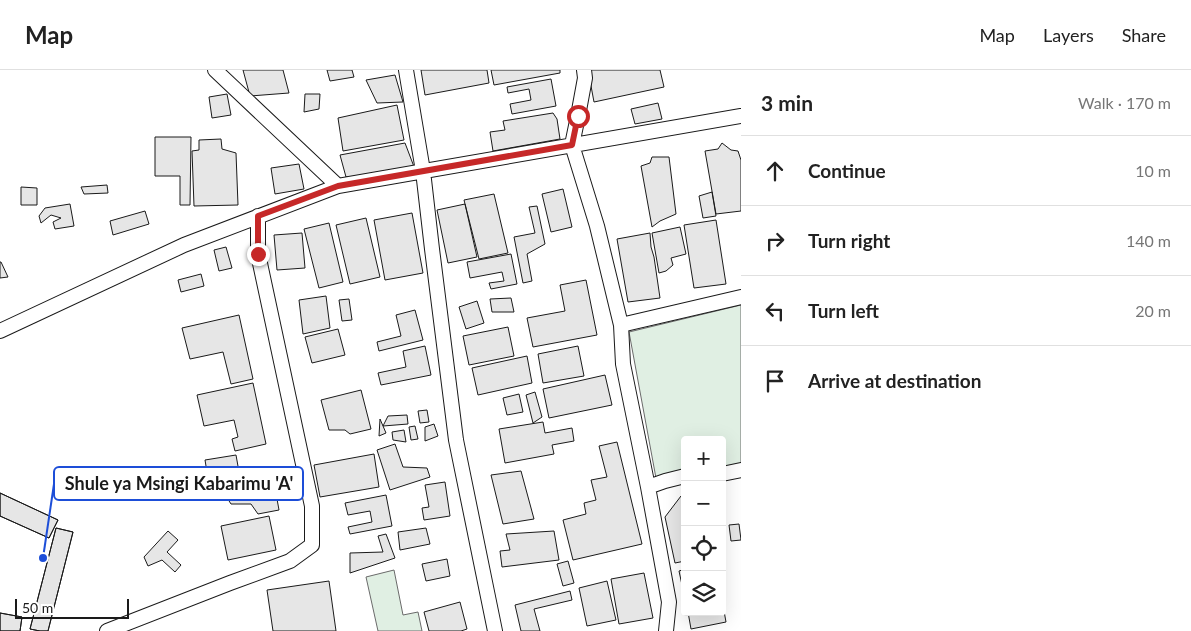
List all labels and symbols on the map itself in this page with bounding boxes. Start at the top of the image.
route start [567,105,590,128]
route end [247,243,270,266]
callout: Shule ya Msingi Kabarimu 'A' [54,467,303,500]
text: Shule ya Msingi Kabarimu 'A' [65,472,293,494]
scale bar [15,596,129,619]

